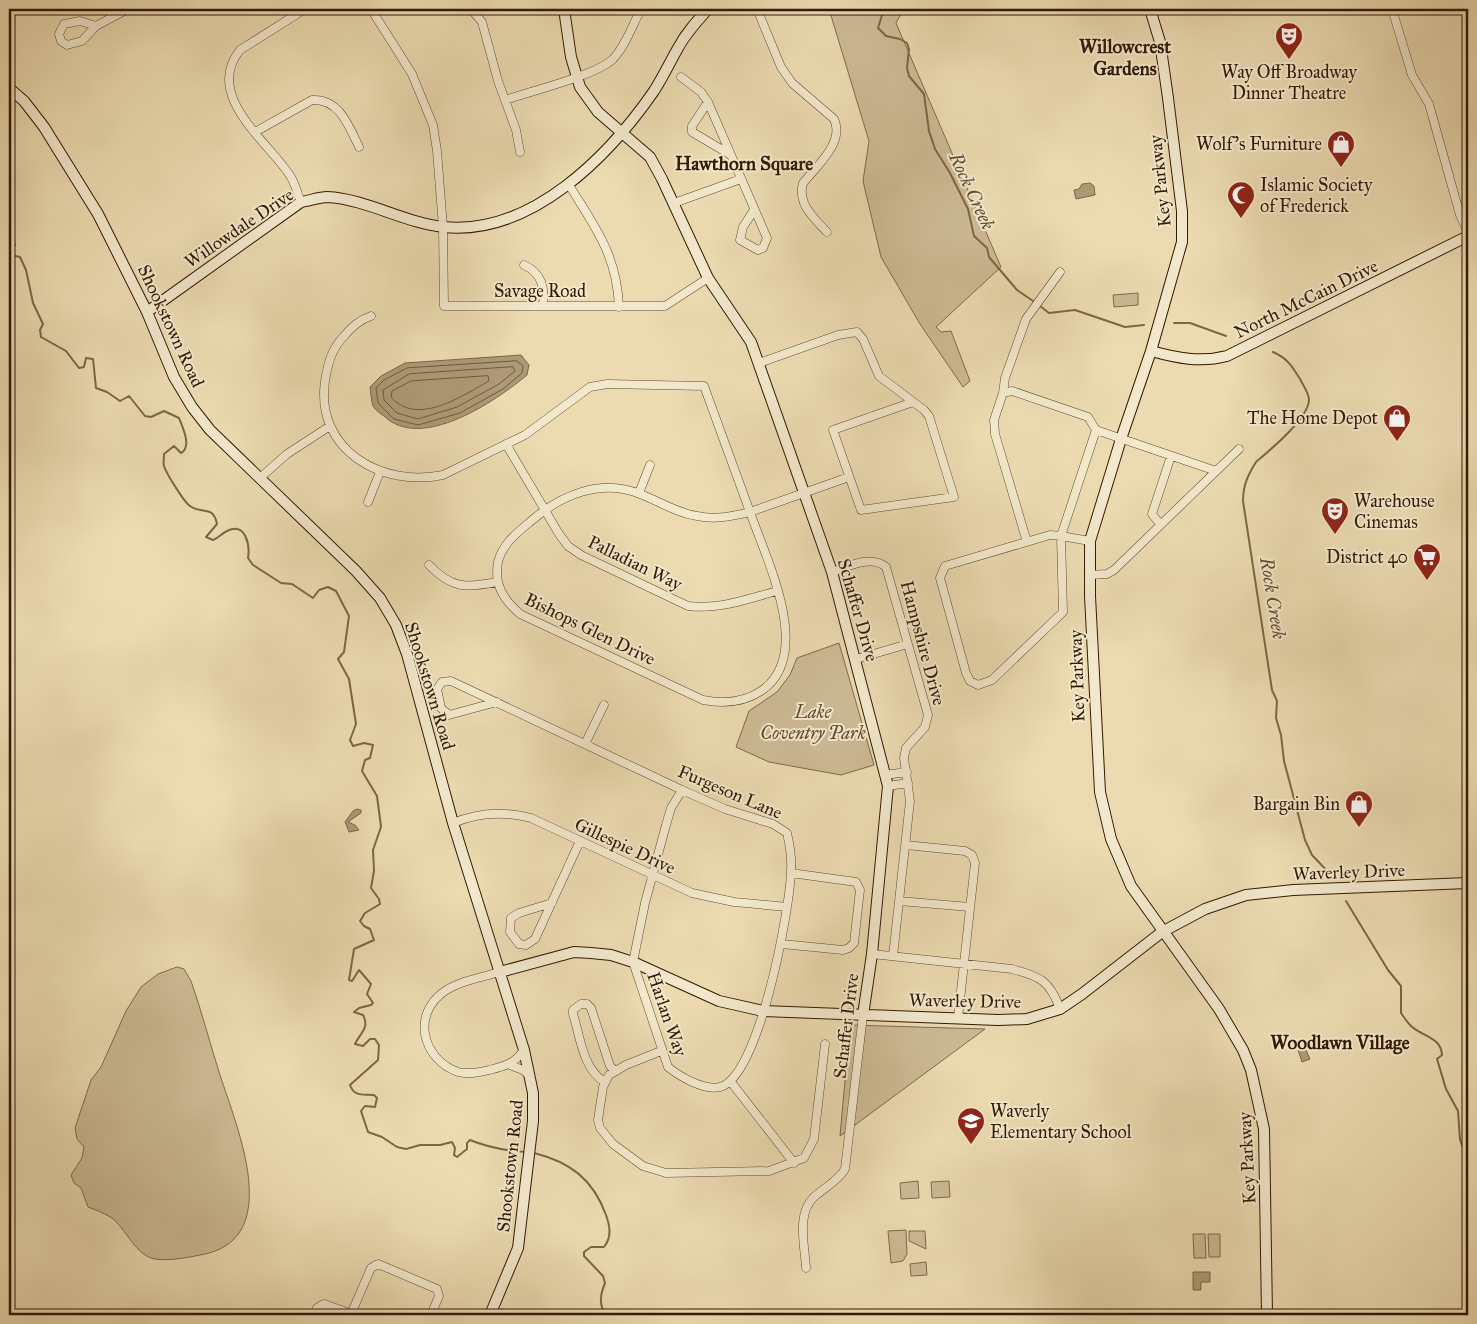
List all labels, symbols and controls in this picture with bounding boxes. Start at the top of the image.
theatre icon: Way Off Broadway Dinner Theatre [1274,21,1304,60]
district label: Willowcrest Gardens [1079,35,1171,80]
place label: Way Off Broadway Dinner Theatre [1221,61,1358,104]
shop icon: Wolf's Furniture [1326,129,1356,168]
street label: Key Parkway [1144,133,1176,228]
place label: Wolf's Furniture [1196,133,1322,155]
water label: Rock Creek [944,148,1000,234]
district label: Hawthorn Square [675,152,813,176]
place label: Islamic Society of Frederick [1260,174,1373,217]
mosque icon: Islamic Society of Frederick [1226,180,1256,219]
street label: Willowdale Drive [180,183,298,273]
street label: North McCain Drive [1231,255,1381,343]
street label: Shookstown Road [133,261,209,391]
street label: Savage Road [494,280,586,303]
shop icon: The Home Depot [1382,403,1412,442]
place label: The Home Depot [1247,407,1379,429]
place label: Warehouse Cinemas [1354,490,1435,533]
theatre icon: Warehouse Cinemas [1320,496,1350,535]
street label: Palladian Way [584,531,686,596]
supermarket icon: District 40 [1412,542,1442,581]
place label: District 40 [1326,546,1408,568]
water label: Rock Creek [1255,554,1291,641]
street label: Schaffer Drive [833,556,883,664]
street label: Hampshire Drive [896,578,950,708]
street label: Bishops Glen Drive [521,588,659,670]
street label: Shookstown Road [400,619,460,753]
street label: Key Parkway [1064,629,1090,723]
park label: Lake Coventry Park [760,701,866,744]
street label: Furgeson Lane [674,760,786,825]
shop icon: Bargain Bin [1344,789,1374,828]
place label: Bargain Bin [1253,793,1340,816]
street label: Gillespie Drive [571,813,679,879]
street label: Waverley Drive [1292,859,1406,885]
street label: Harlan Way [642,969,692,1060]
street label: Schaffer Drive [829,972,863,1080]
street label: Waverley Drive [909,989,1021,1013]
district label: Woodlawn Village [1270,1031,1410,1055]
street label: Shookstown Road [492,1099,528,1233]
place label: Waverly Elementary School [990,1100,1132,1143]
school or university icon: Waverly Elementary School [956,1106,986,1145]
street label: Key Parkway [1234,1111,1260,1205]

